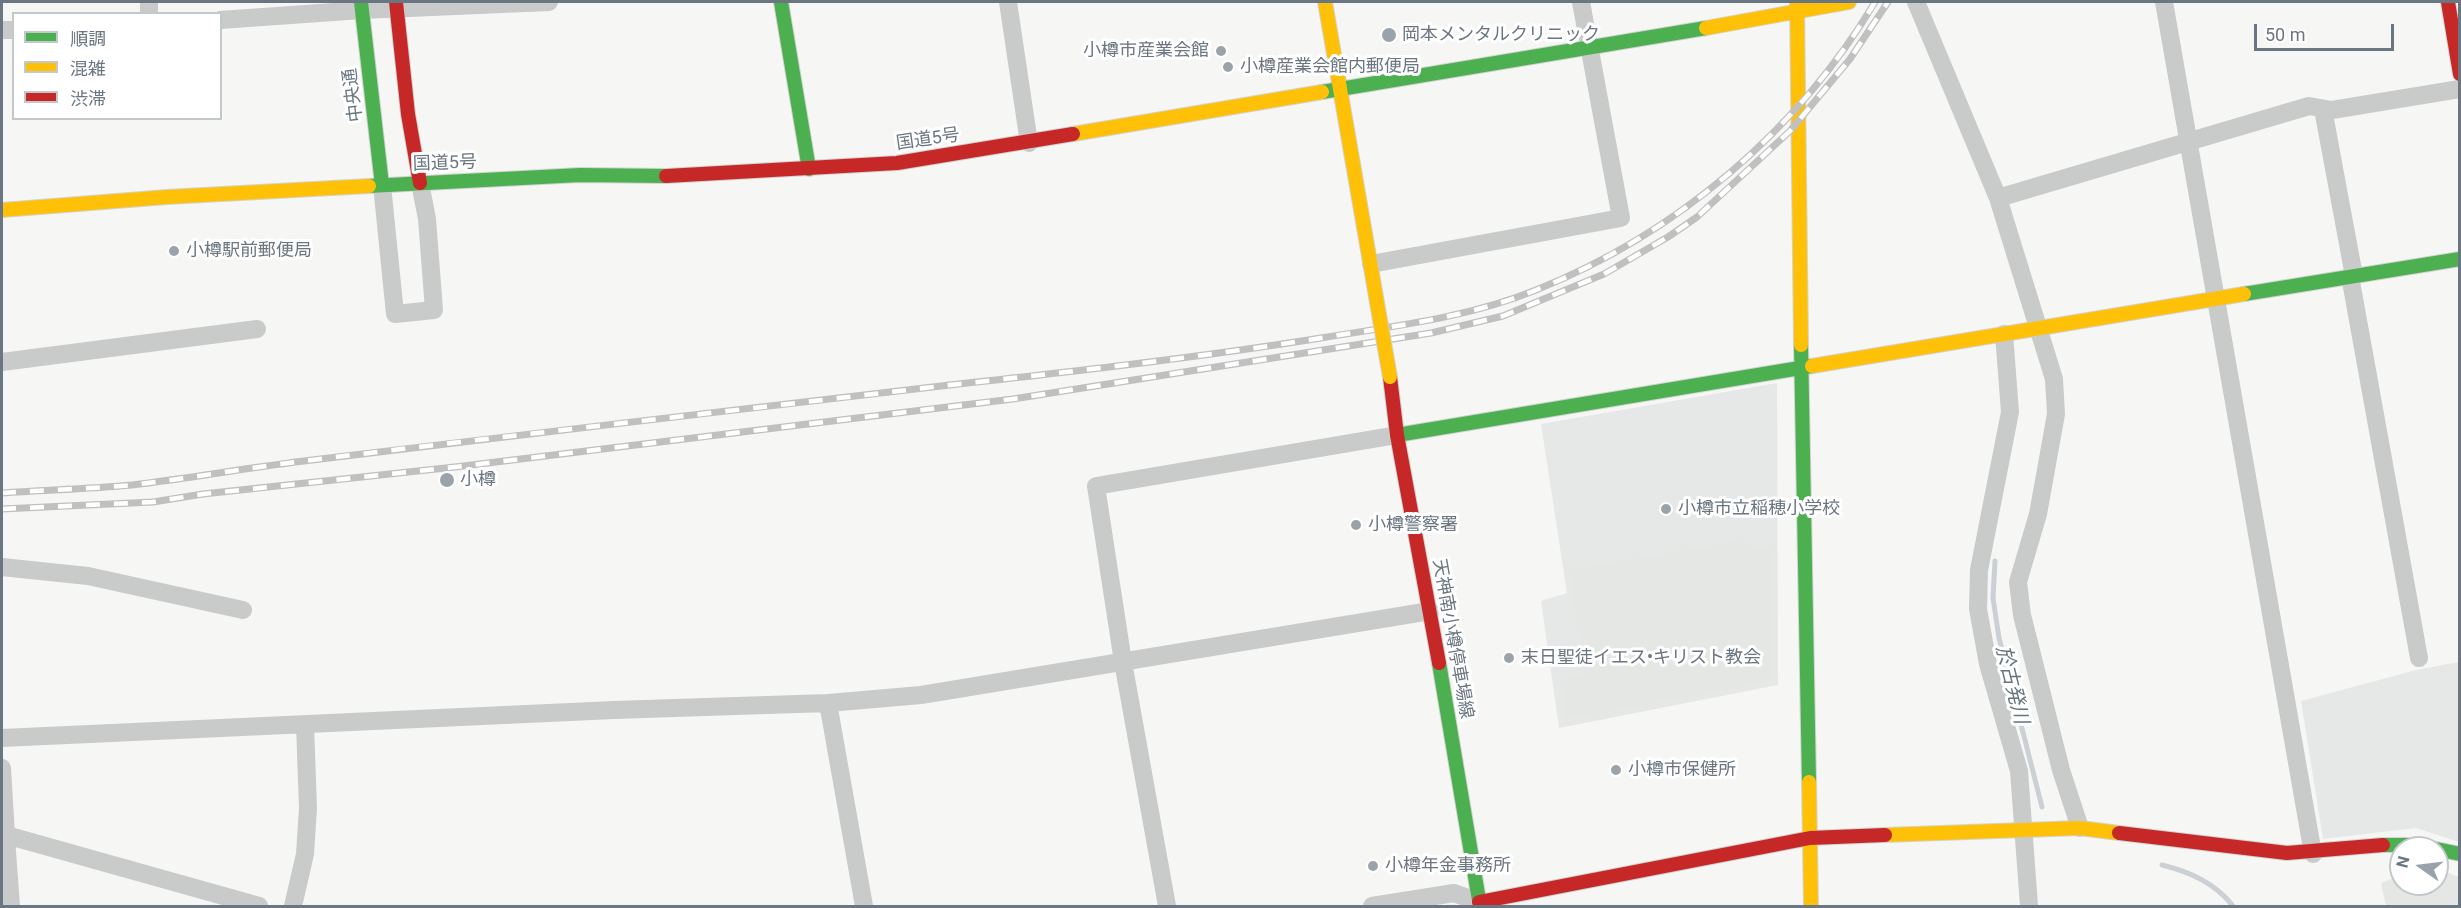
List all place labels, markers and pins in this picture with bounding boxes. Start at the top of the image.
place label: 岡本メンタルクリニック [1402,24,1600,46]
marker: 岡本メンタルクリニック [1380,26,1398,44]
place label: 小樽市産業会館 [1083,40,1209,62]
marker: 小樽市産業会館 [1214,44,1228,58]
place label: 小樽産業会館内郵便局 [1240,56,1420,78]
marker: 小樽産業会館内郵便局 [1221,60,1235,74]
place label: 小樽駅前郵便局 [186,240,312,262]
marker: 小樽駅前郵便局 [167,244,181,258]
place label: 小樽 [460,469,496,491]
marker: 小樽 [438,471,456,489]
place label: 小樽市立稲穂小学校 [1678,498,1840,520]
marker: 小樽市立稲穂小学校 [1659,502,1673,516]
place label: 小樽警察署 [1368,514,1458,536]
marker: 小樽警察署 [1349,518,1363,532]
place label: 末日聖徒イエス•キリスト教会 [1521,647,1761,669]
marker: 末日聖徒イエス•キリスト教会 [1502,651,1516,665]
place label: 小樽市保健所 [1628,759,1736,781]
marker: 小樽市保健所 [1609,763,1623,777]
place label: 小樽年金事務所 [1385,855,1511,877]
marker: 小樽年金事務所 [1366,859,1380,873]

